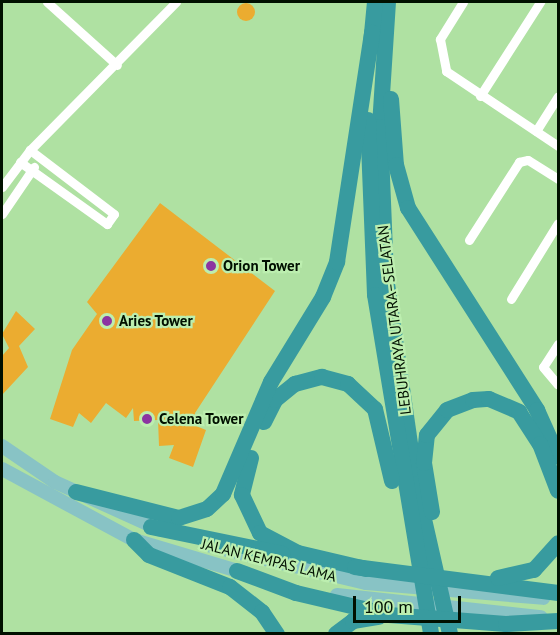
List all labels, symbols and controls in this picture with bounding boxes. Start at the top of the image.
street label: LEBUHRAYA UTARA–SELATAN [373,224,415,416]
place label: Orion Tower [223,257,300,275]
marker: Orion Tower [204,259,218,273]
place label: Aries Tower [119,312,193,330]
marker: Aries Tower [100,314,114,328]
place label: Celena Tower [159,410,244,428]
marker: Celena Tower [140,412,154,426]
street label: JALAN KEMPAS LAMA [200,535,338,585]
scale bar [356,584,464,622]
text: 100 m [364,595,413,618]

